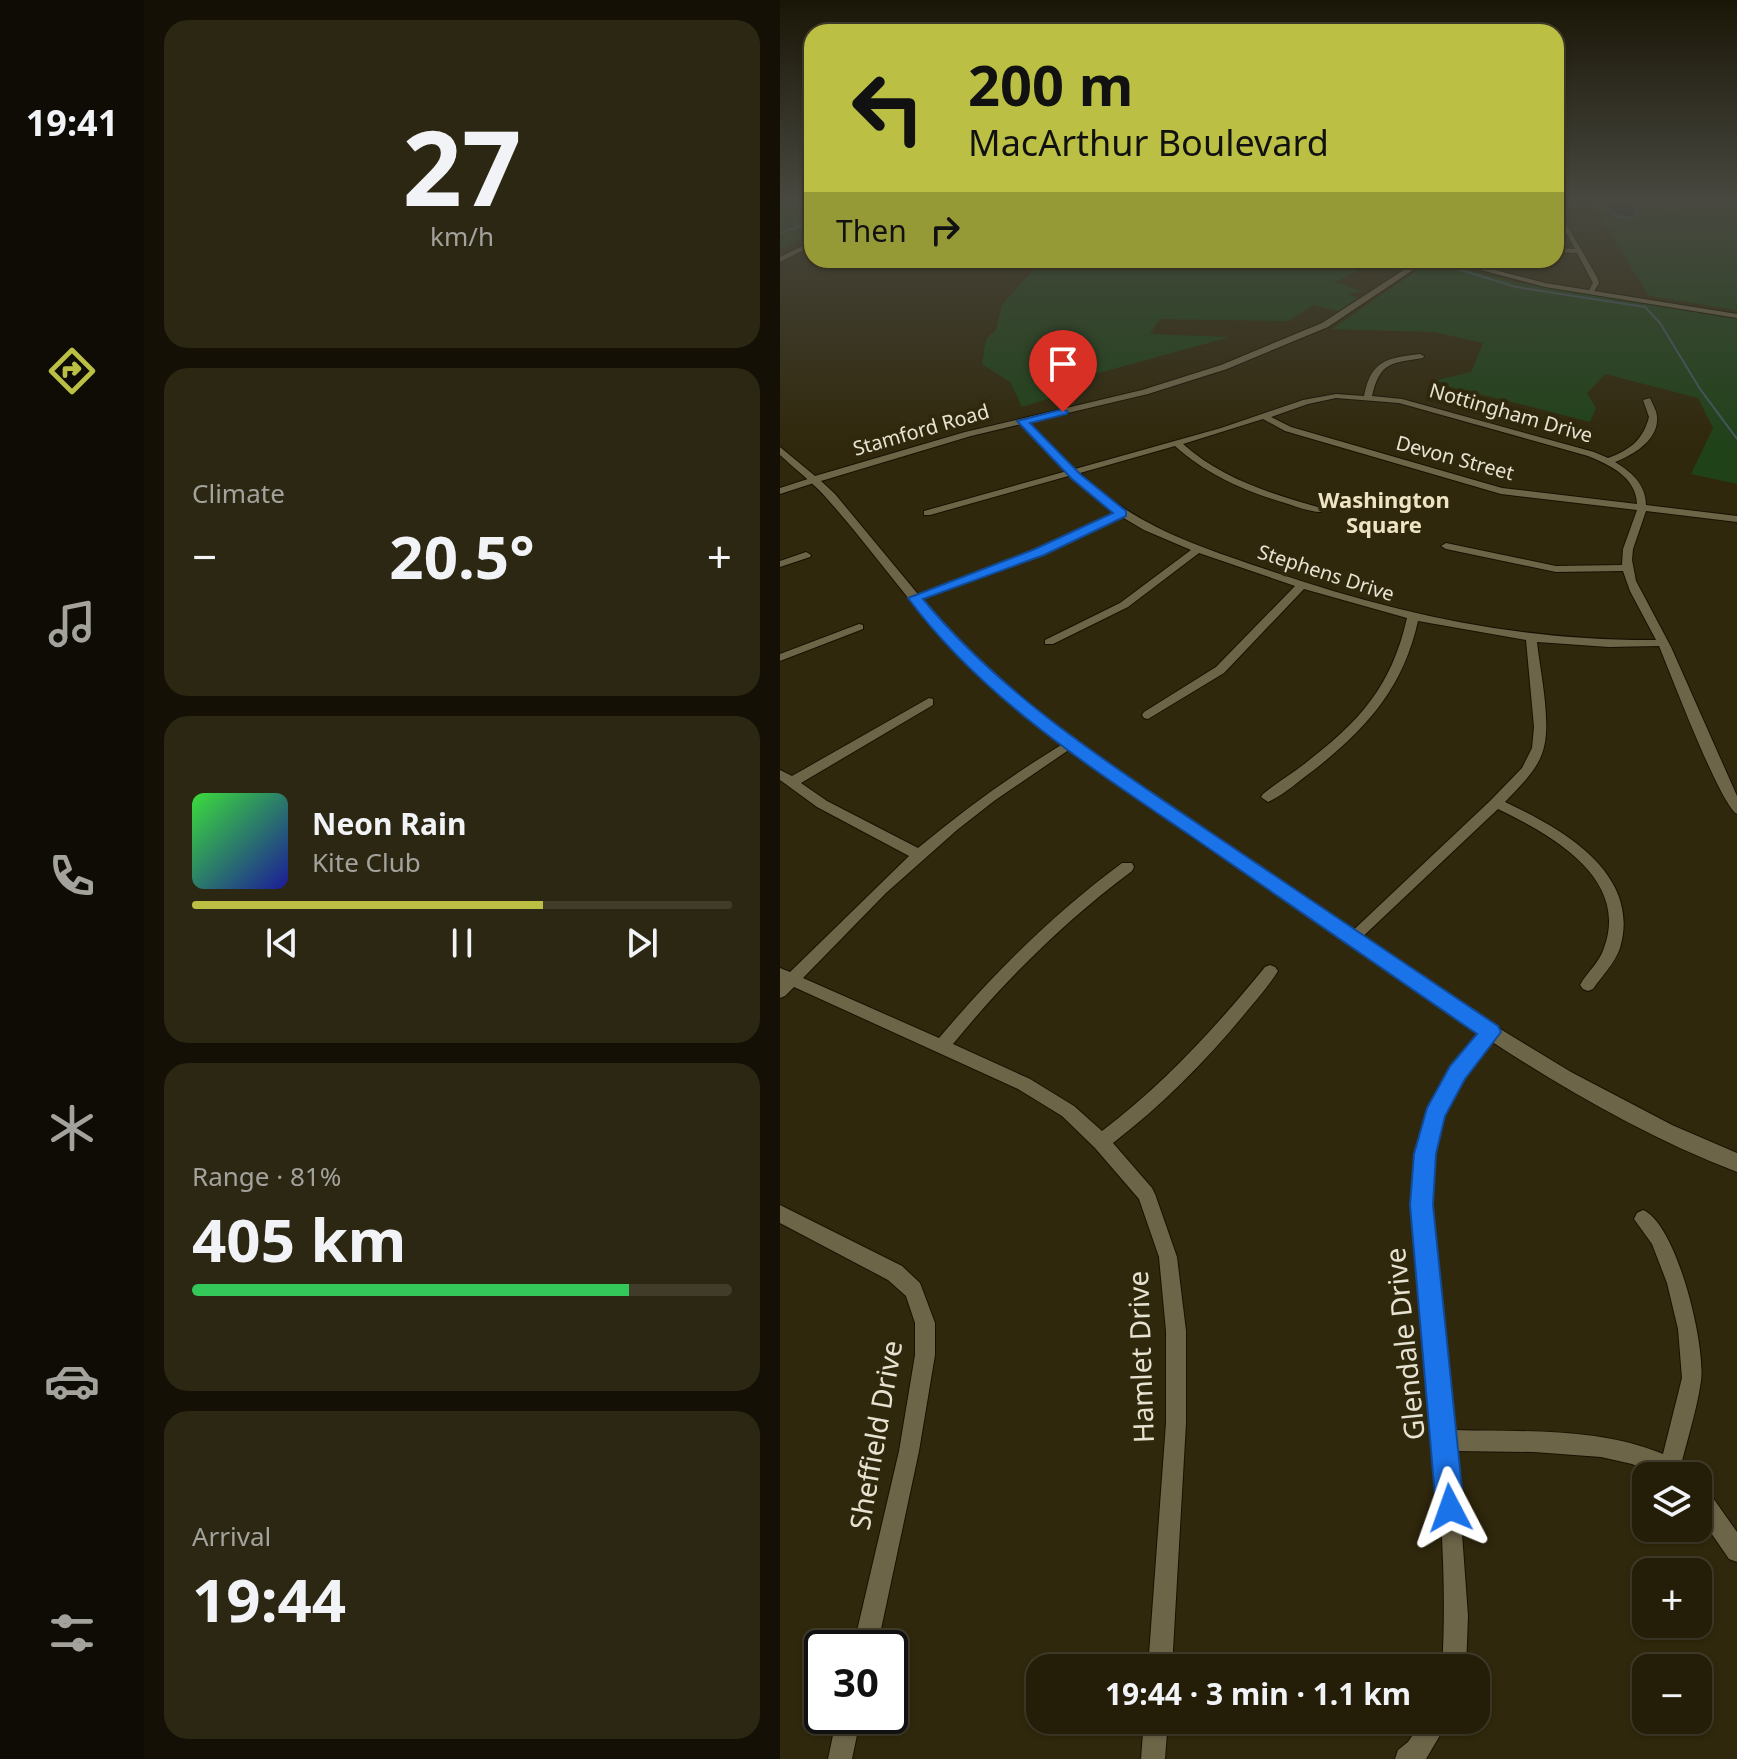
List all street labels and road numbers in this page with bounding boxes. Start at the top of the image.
street label: Nottingham Drive [1426,376,1596,449]
street label: Stamford Road [850,397,992,462]
street label: Devon Street [1393,429,1517,486]
street label: Stephens Drive [1254,538,1398,607]
street label: Glendale Drive [1375,1246,1433,1442]
street label: Hamlet Drive [1118,1270,1162,1444]
street label: Sheffield Drive [840,1337,910,1533]

